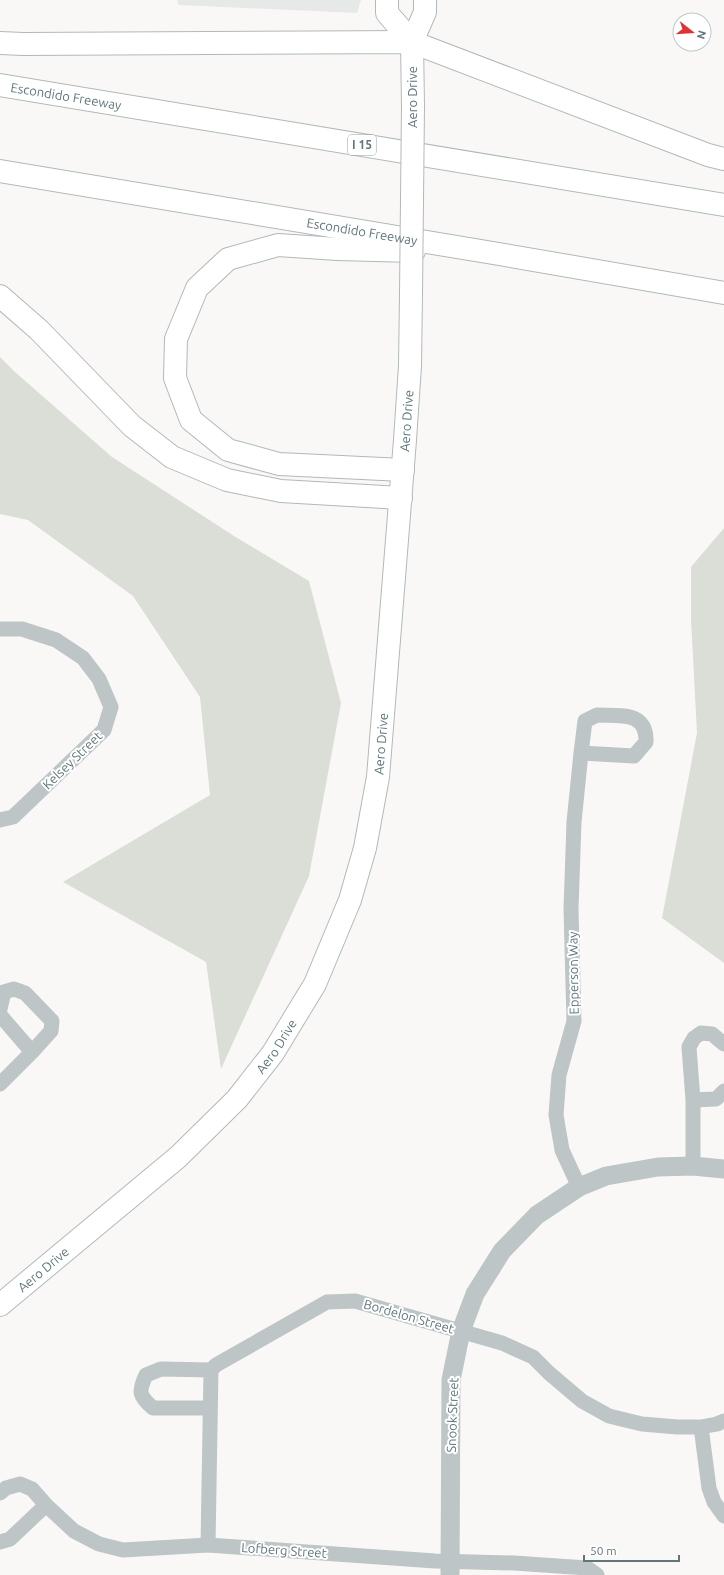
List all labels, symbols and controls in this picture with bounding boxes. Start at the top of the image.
north arrow [672,12,712,52]
text: N [695,29,709,41]
street label: Aero Drive [405,66,419,128]
street label: Escondido Freeway [10,80,122,112]
road number: I 15 [348,135,376,155]
street label: Escondido Freeway [306,215,418,247]
street label: Aero Drive [397,389,415,452]
street label: Aero Drive [371,712,390,775]
street label: Kelsey Street [40,728,104,792]
street label: Epperson Way [565,931,581,1015]
street label: Aero Drive [253,1017,299,1076]
street label: Aero Drive [15,1244,71,1294]
street label: Bordelon Street [362,1296,456,1336]
street label: Snook Street [444,1377,460,1453]
scale bar [584,1537,679,1563]
street label: Lofberg Street [241,1540,327,1560]
text: 50 m [590,1544,617,1557]

